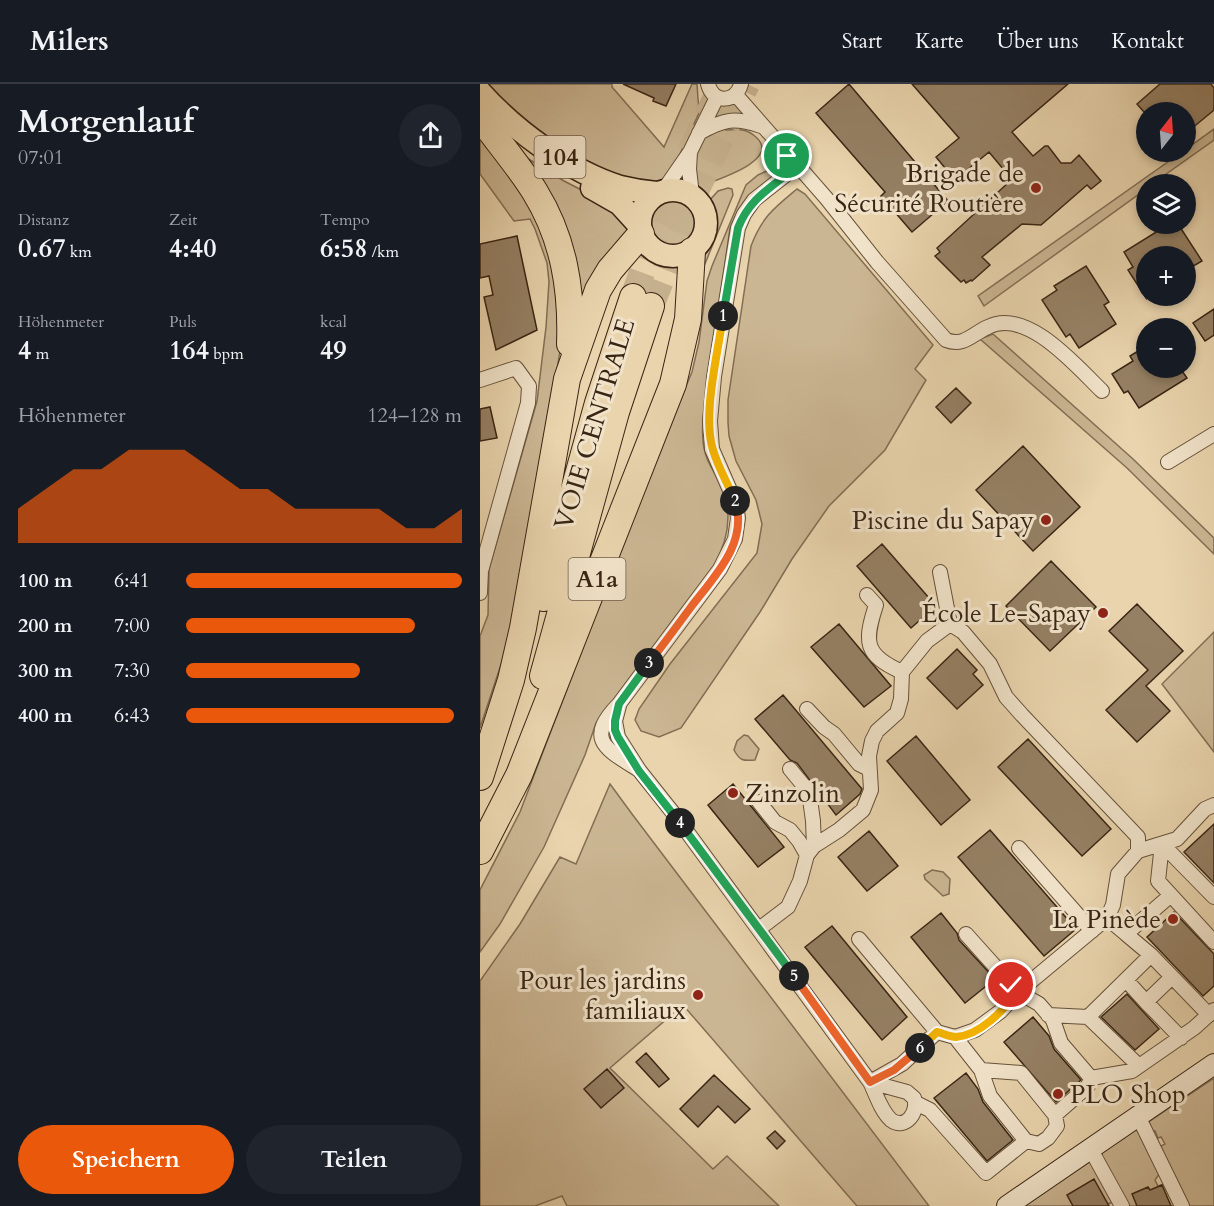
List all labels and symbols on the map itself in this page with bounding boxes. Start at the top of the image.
north arrow [1136,102,1196,162]
pin [761,130,812,181]
road number: 104 [534,136,586,178]
place label: Brigade de Sécurité Routière [834,156,1024,221]
marker: Brigade de Sécurité Routière [1029,181,1043,195]
pin: 1 [708,301,738,331]
street label: VOIE CENTRALE [546,314,643,534]
pin: 2 [720,486,750,516]
place label: Piscine du Sapay [852,503,1034,538]
marker: Piscine du Sapay [1039,513,1053,527]
road number: A1a [568,558,626,600]
place label: École Le-Sapay [921,596,1091,631]
marker: École Le-Sapay [1096,606,1110,620]
pin: 3 [634,648,664,678]
place label: Zinzolin [745,776,840,811]
marker: Zinzolin [726,786,740,800]
pin: 4 [665,808,695,838]
place label: La Pinède [1052,902,1161,937]
marker: La Pinède [1166,912,1180,926]
pin [985,959,1036,1010]
pin: 5 [779,961,809,991]
place label: Pour les jardins familiaux [519,963,686,1028]
marker: Pour les jardins familiaux [691,988,705,1002]
pin: 6 [905,1033,935,1063]
place label: PLO Shop [1070,1077,1186,1112]
marker: PLO Shop [1051,1087,1065,1101]

